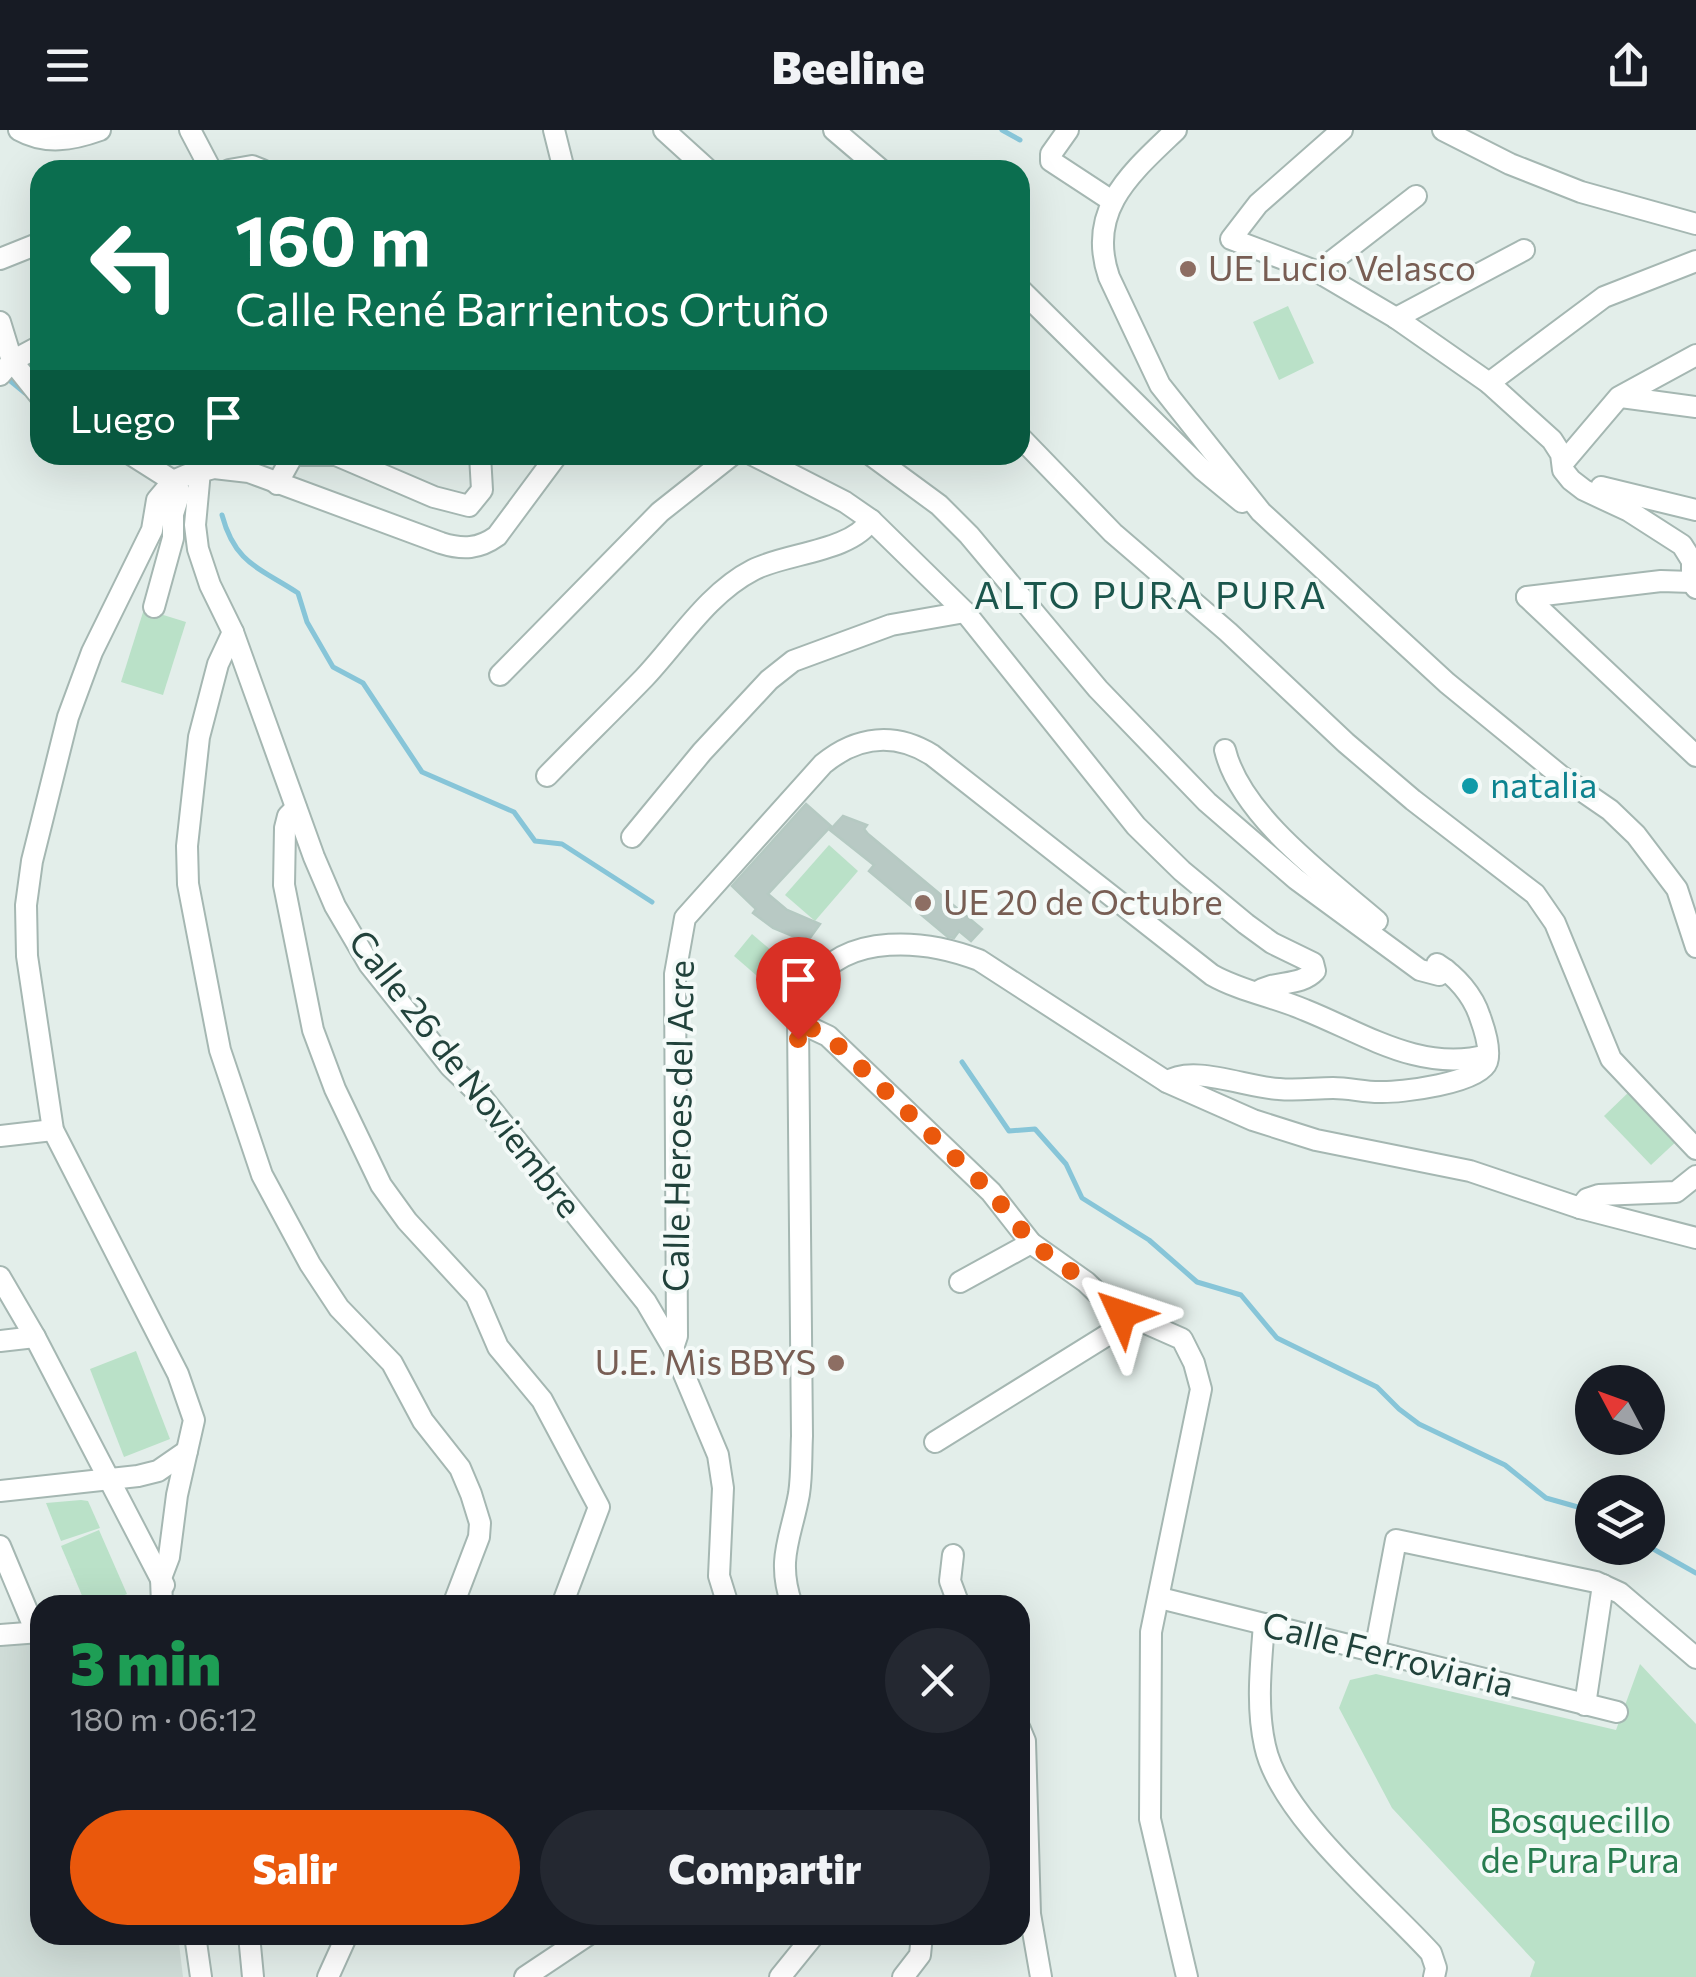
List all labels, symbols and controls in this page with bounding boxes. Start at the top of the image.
icon: menu [40,38,95,93]
text: Beeline [771,38,925,93]
icon: share [1601,38,1656,93]
text: 160 m [235,195,431,280]
icon: left [70,200,200,330]
place label: UE Lucio Velasco [1208,245,1476,288]
marker: UE Lucio Velasco [1177,258,1199,280]
text: Calle René Barrientos Ortuño [235,280,829,335]
icon: arrive [196,390,251,445]
text: Luego [70,394,176,441]
district label: ALTO PURA PURA [974,570,1328,617]
place label: natalia [1490,762,1597,805]
marker: natalia [1459,775,1481,797]
place label: UE 20 de Octubre [943,879,1223,922]
marker: UE 20 de Octubre [912,892,934,914]
street label: Calle 26 de Noviembre [341,920,593,1225]
pin [756,937,841,1040]
icon: arrive [771,952,826,1007]
street label: Calle Heroes del Acre [652,960,701,1292]
position arrow [1070,1262,1174,1366]
place label: U.E. Mis BBYS [595,1339,816,1382]
marker: U.E. Mis BBYS [825,1352,847,1374]
north arrow [1575,1365,1665,1455]
map controls [1575,1365,1665,1565]
button: layers [1575,1475,1665,1565]
street label: Calle Ferroviaria [1259,1601,1519,1705]
text: 3 min [70,1624,221,1697]
button: close [885,1628,990,1733]
text: 180 m · 06:12 [70,1698,257,1738]
park label: Bosquecillo de Pura Pura [1481,1797,1679,1880]
button: Salir [70,1810,520,1925]
button: Compartir [540,1810,990,1925]

